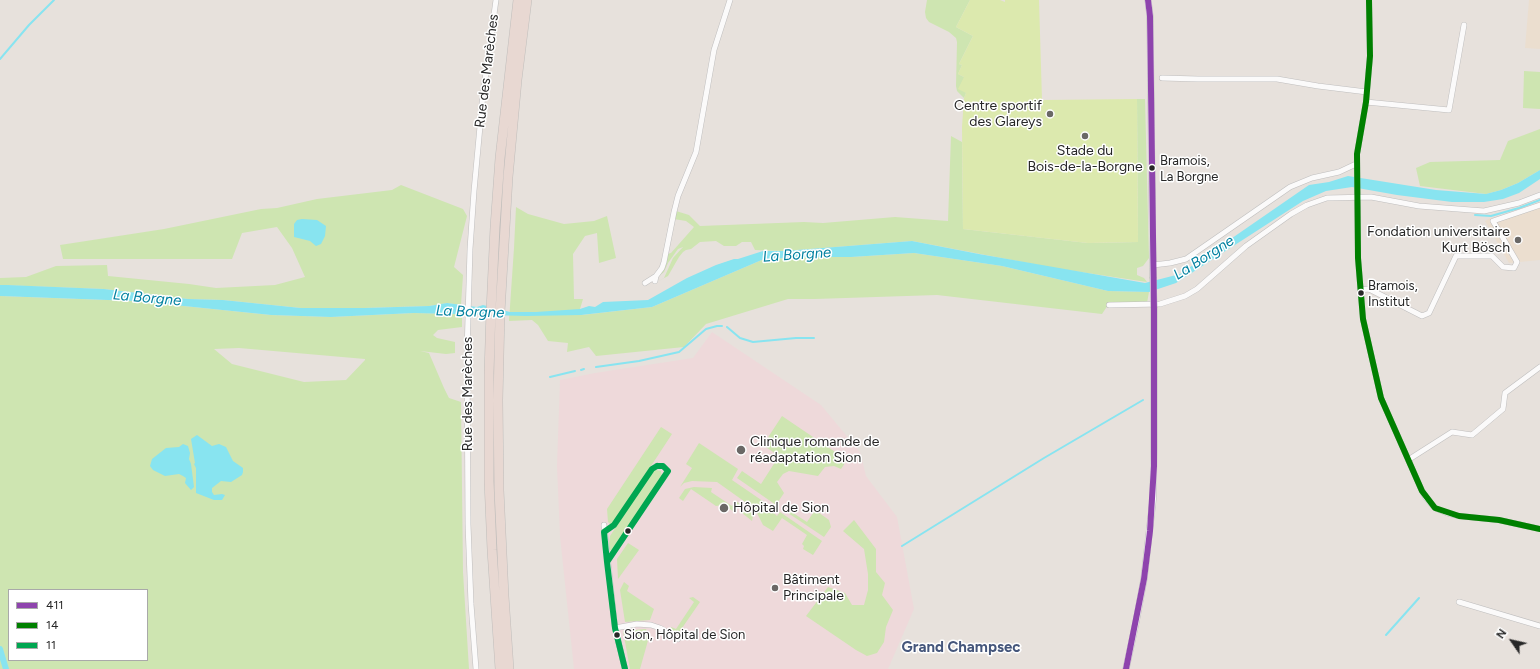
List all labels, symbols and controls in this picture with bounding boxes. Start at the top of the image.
street label: Rue des Marèches [472,13,502,129]
place label: Centre sportif des Glareys [954,98,1042,130]
marker: Centre sportif des Glareys [1045,109,1055,119]
marker: Stade du Bois-de-la-Borgne [1080,131,1090,141]
place label: Stade du Bois-de-la-Borgne [1027,143,1143,176]
place label: Bramois, La Borgne [1160,153,1218,184]
marker: Bramois, La Borgne [1147,163,1157,173]
place label: Fondation universitaire Kurt Bösch [1367,224,1510,256]
water label: La Borgne [1170,232,1238,284]
marker: Fondation universitaire Kurt Bösch [1513,235,1523,245]
water label: La Borgne [762,244,832,266]
place label: Bramois, Institut [1368,278,1418,309]
water label: La Borgne [112,286,182,310]
marker: Bramois, Institut [1356,288,1366,298]
water label: La Borgne [435,302,505,322]
street label: Rue des Marèches [460,337,476,451]
place label: Clinique romande de réadaptation Sion [750,434,879,466]
marker: Clinique romande de réadaptation Sion [735,444,747,456]
place label: Hôpital de Sion [733,500,829,516]
marker: Hôpital de Sion [718,502,730,514]
unlabelled marker [623,526,633,536]
place label: Bâtiment Principale [783,572,844,604]
marker: Bâtiment Principale [770,583,780,593]
legend [8,589,148,661]
text: 411 [46,598,63,612]
text: 14 [46,618,58,632]
north arrow [1492,621,1532,661]
place label: Sion, Hôpital de Sion [624,627,745,643]
text: N [1494,627,1509,641]
marker: Sion, Hôpital de Sion [612,630,622,640]
text: 11 [46,638,56,652]
district label: Grand Champsec [902,639,1020,657]

